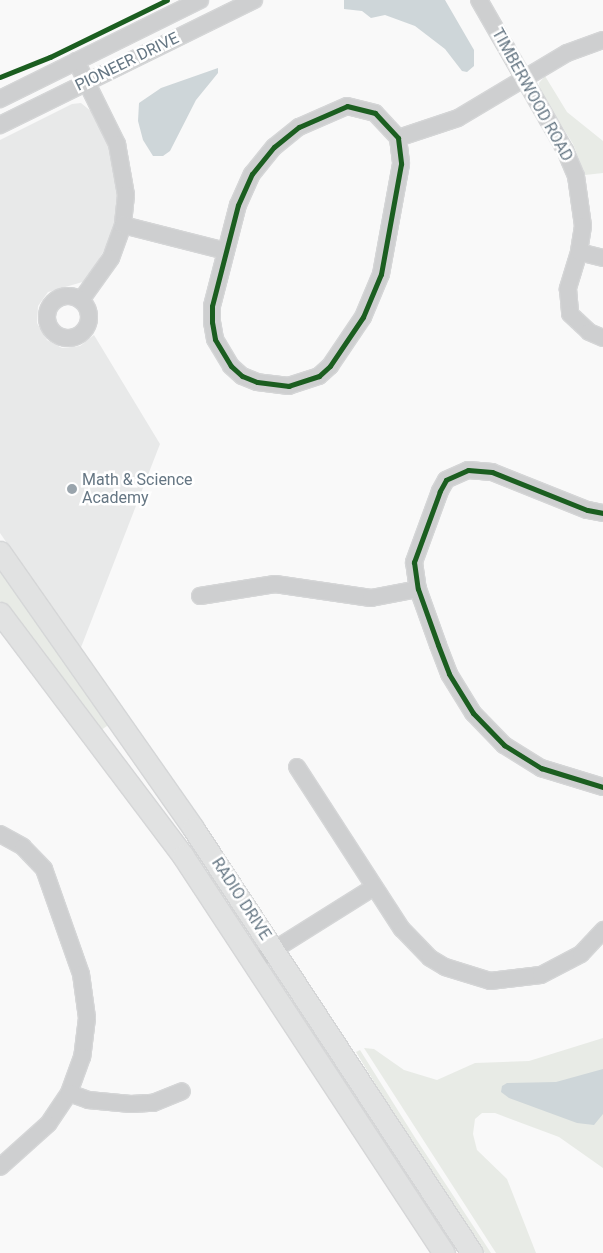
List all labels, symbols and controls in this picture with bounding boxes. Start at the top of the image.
street label: TIMBERWOOD ROAD [487,25,577,165]
street label: PIONEER DRIVE [72,29,182,95]
place label: Math & Science Academy [82,470,193,508]
marker: Math & Science Academy [66,483,78,495]
street label: RADIO DRIVE [207,854,275,944]

